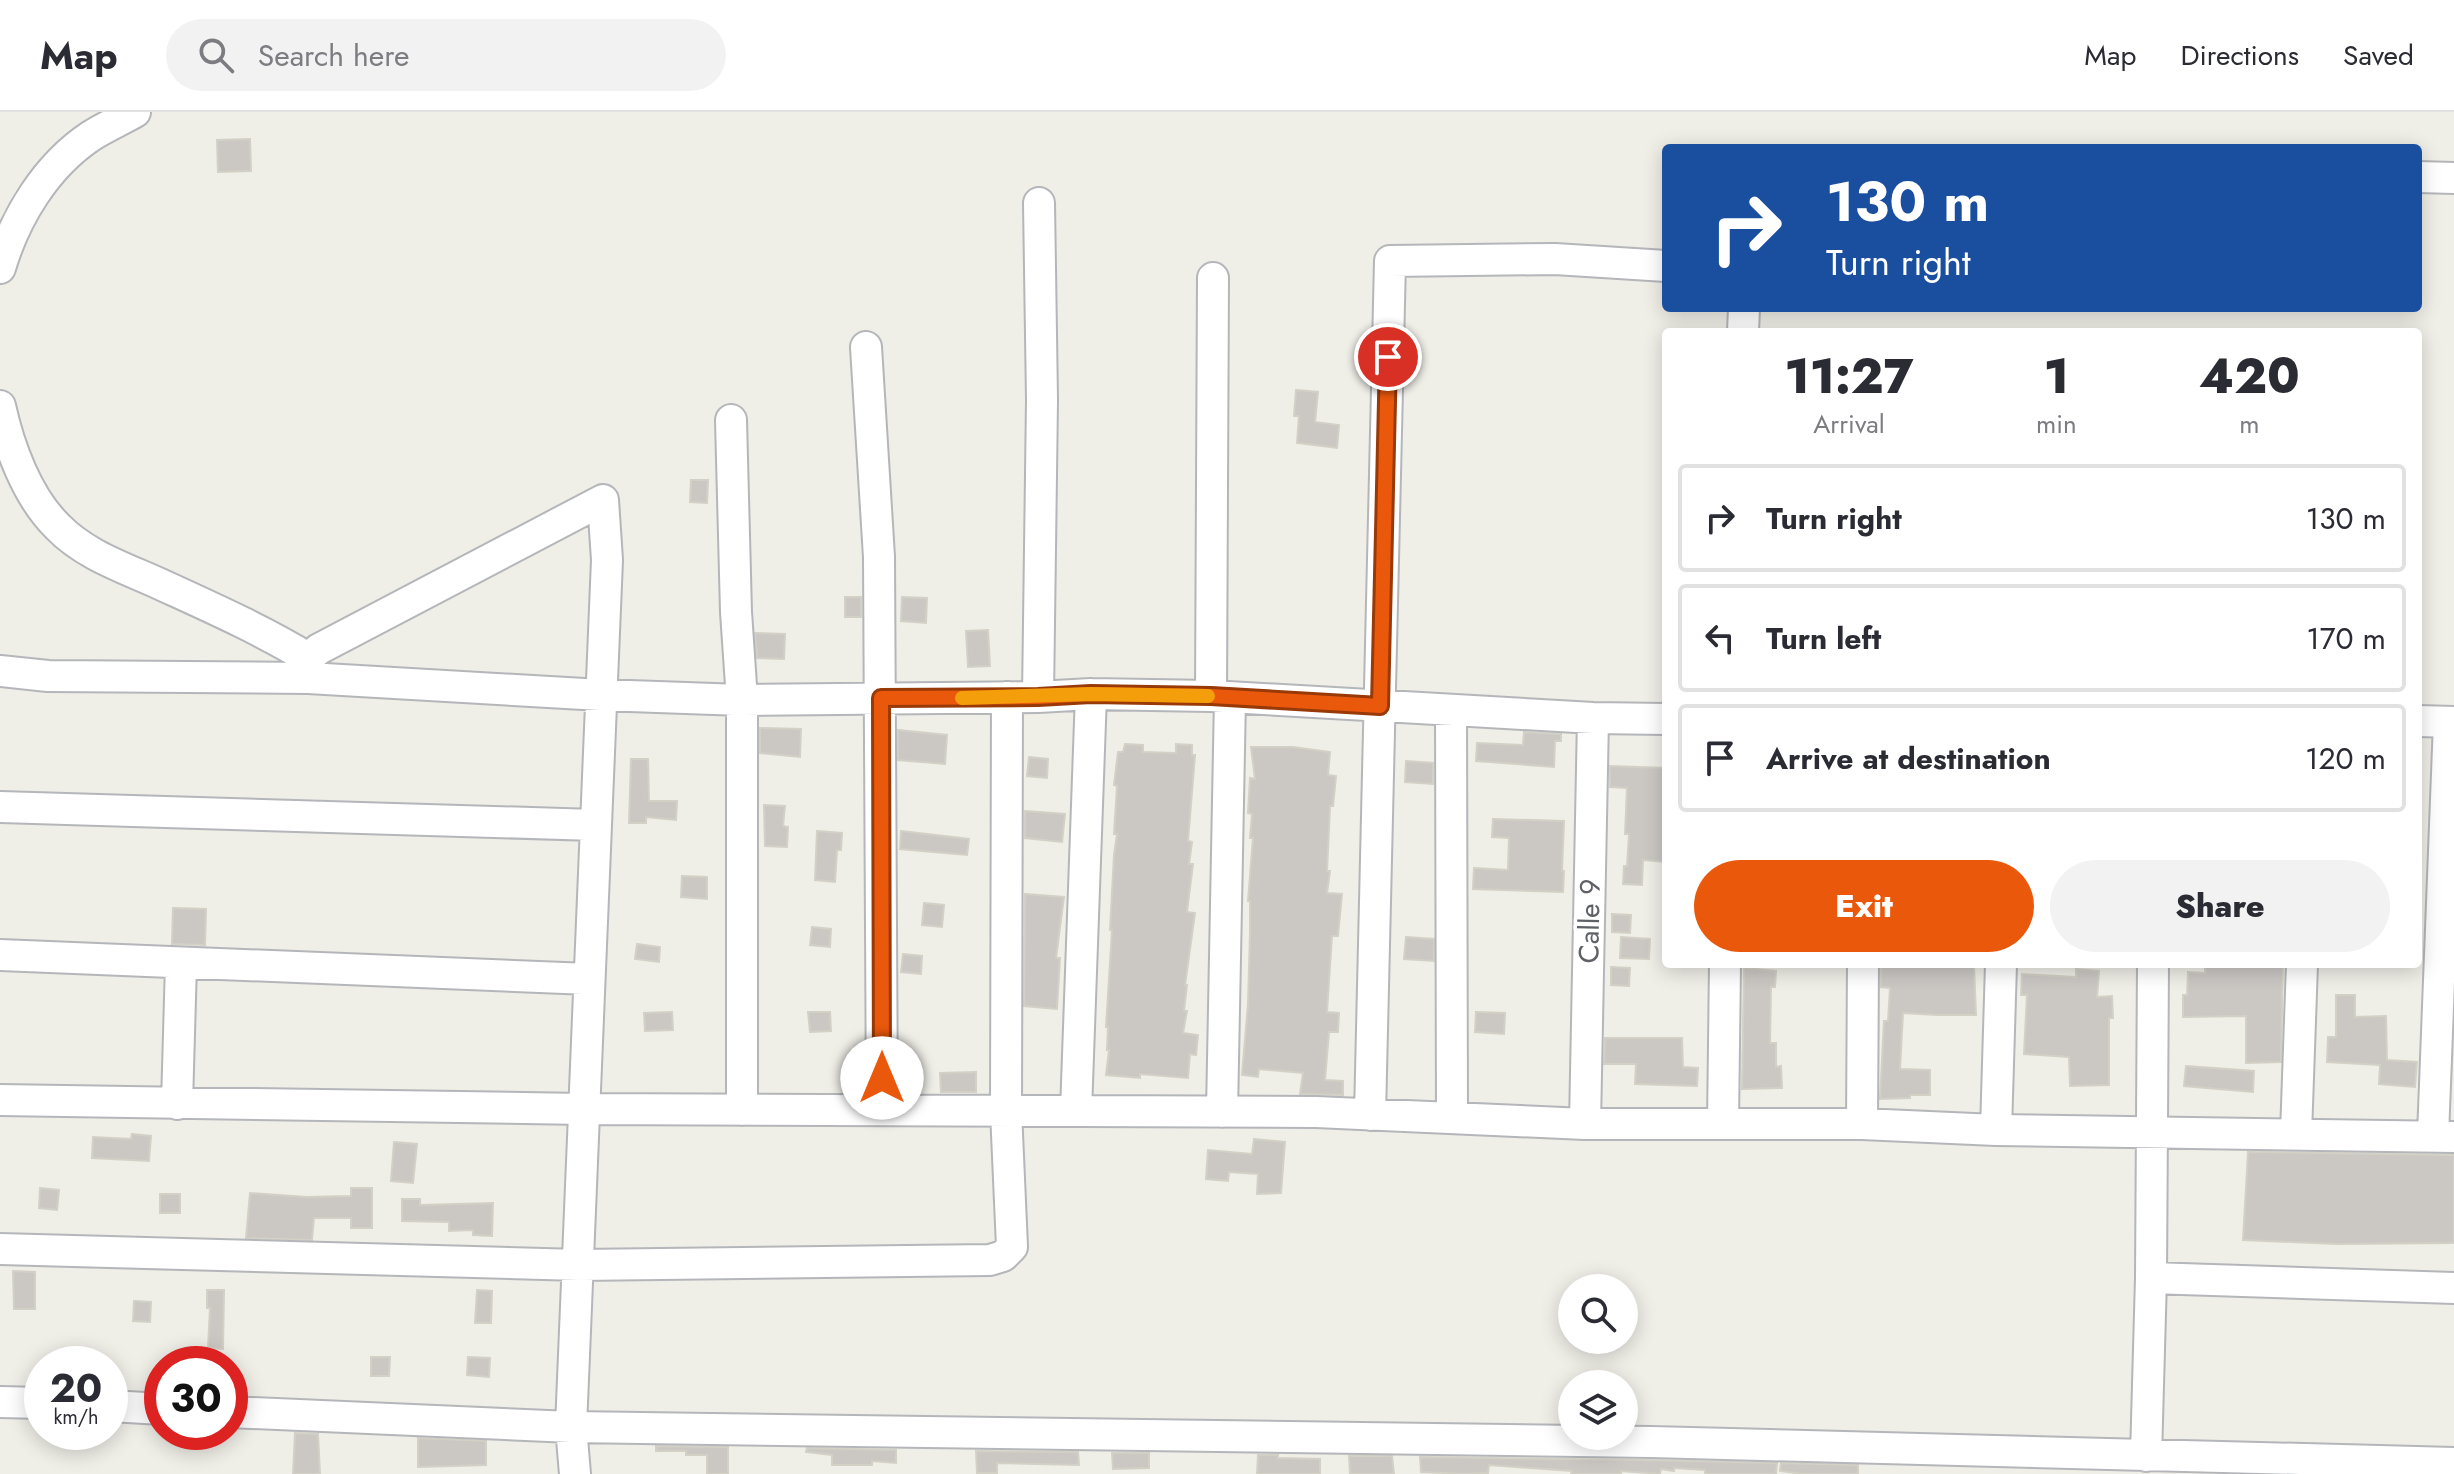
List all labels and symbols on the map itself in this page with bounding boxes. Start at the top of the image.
pin [1354,323,1422,391]
street label: Calle 9 [1568,878,1611,964]
position arrow [840,1036,924,1120]
speed limit sign: 30 [144,1346,248,1450]

